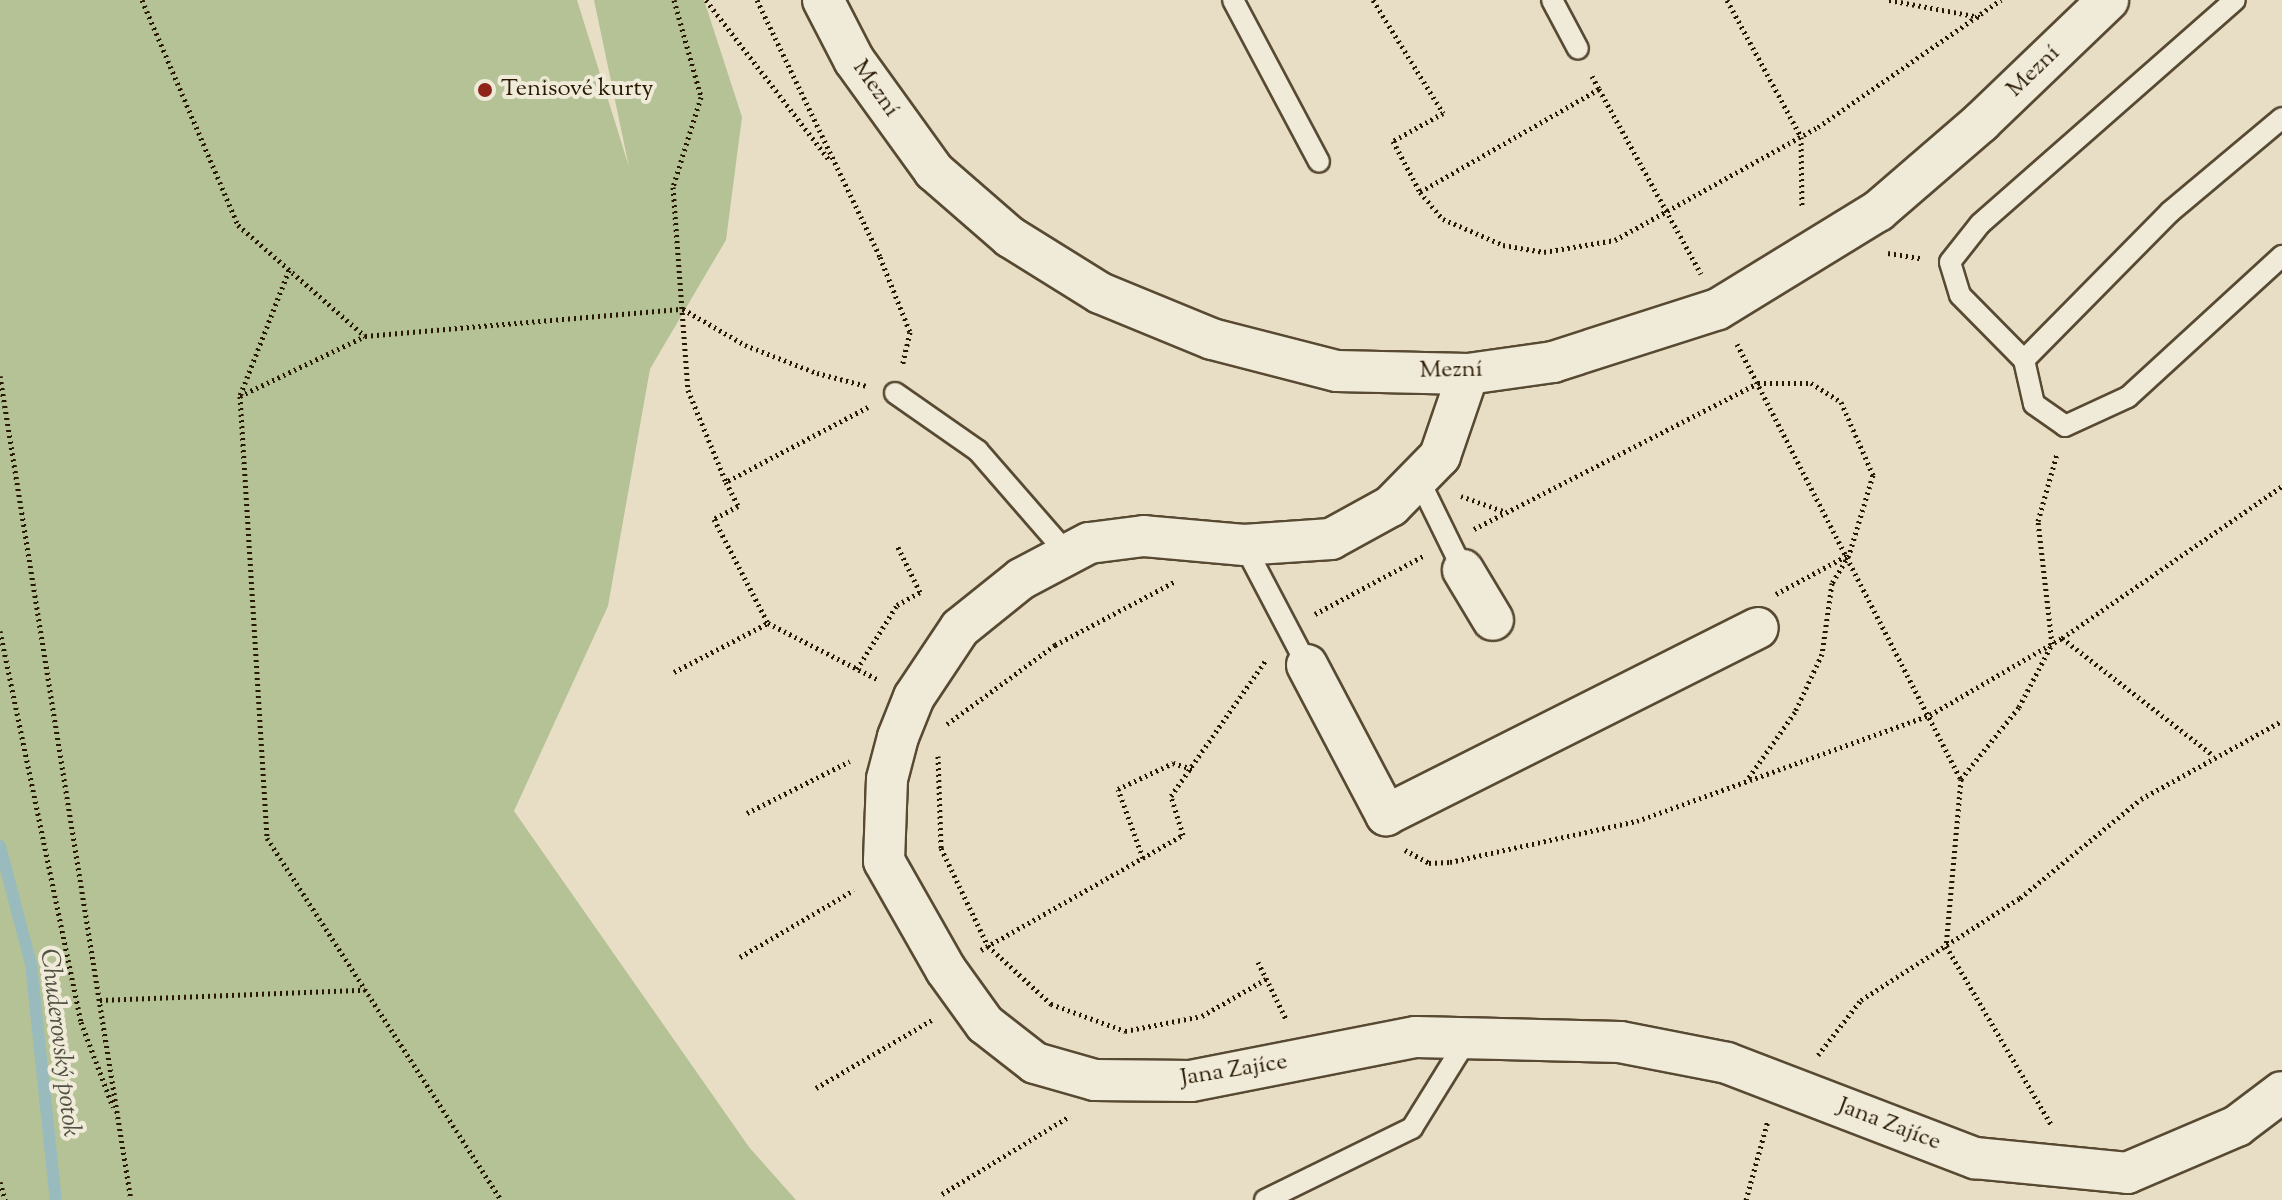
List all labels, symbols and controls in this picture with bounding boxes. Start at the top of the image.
street label: Mezní [2001,40,2067,104]
street label: Mezní [845,55,905,123]
place label: Tenisové kurty [501,76,654,104]
marker: Tenisové kurty [476,81,494,99]
street label: Mezní [1419,356,1483,386]
water label: Chuderovský potok [32,947,86,1139]
street label: Jana Zajíce [1178,1048,1290,1094]
street label: Jana Zajíce [1833,1092,1945,1158]

